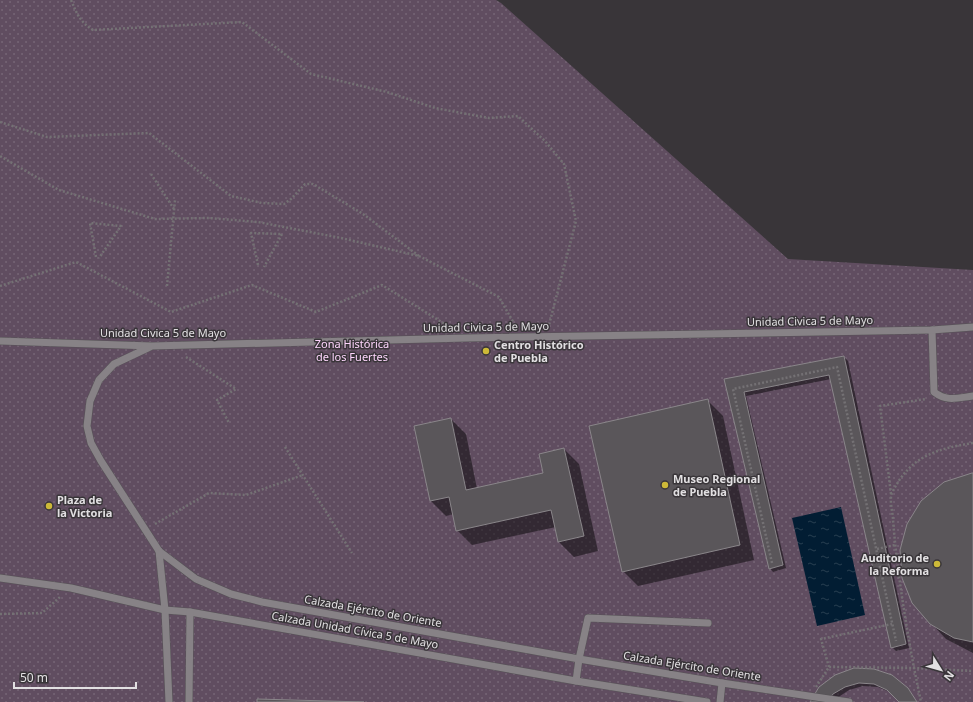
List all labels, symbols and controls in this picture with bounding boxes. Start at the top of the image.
street label: Unidad Civica 5 de Mayo [747,312,874,329]
street label: Unidad Civica 5 de Mayo [423,318,550,335]
street label: Unidad Civica 5 de Mayo [100,325,226,340]
park label: Zona Histórica de los Fuertes [315,336,389,364]
place label: Centro Histórico de Puebla [494,337,584,365]
marker: Centro Histórico de Puebla [481,346,491,356]
place label: Museo Regional de Puebla [673,471,760,499]
marker: Museo Regional de Puebla [660,480,670,490]
place label: Plaza de la Victoria [57,492,112,520]
marker: Plaza de la Victoria [44,501,54,511]
place label: Auditorio de la Reforma [861,550,929,578]
marker: Auditorio de la Reforma [932,559,942,569]
street label: Calzada Ejército de Oriente [303,591,443,630]
street label: Calzada Unidad Cívica 5 de Mayo [270,607,440,652]
street label: Calzada Ejército de Oriente [622,647,762,684]
north arrow [921,650,961,690]
scale bar [14,664,136,690]
text: N [941,668,958,684]
text: 50 m [20,669,48,686]

